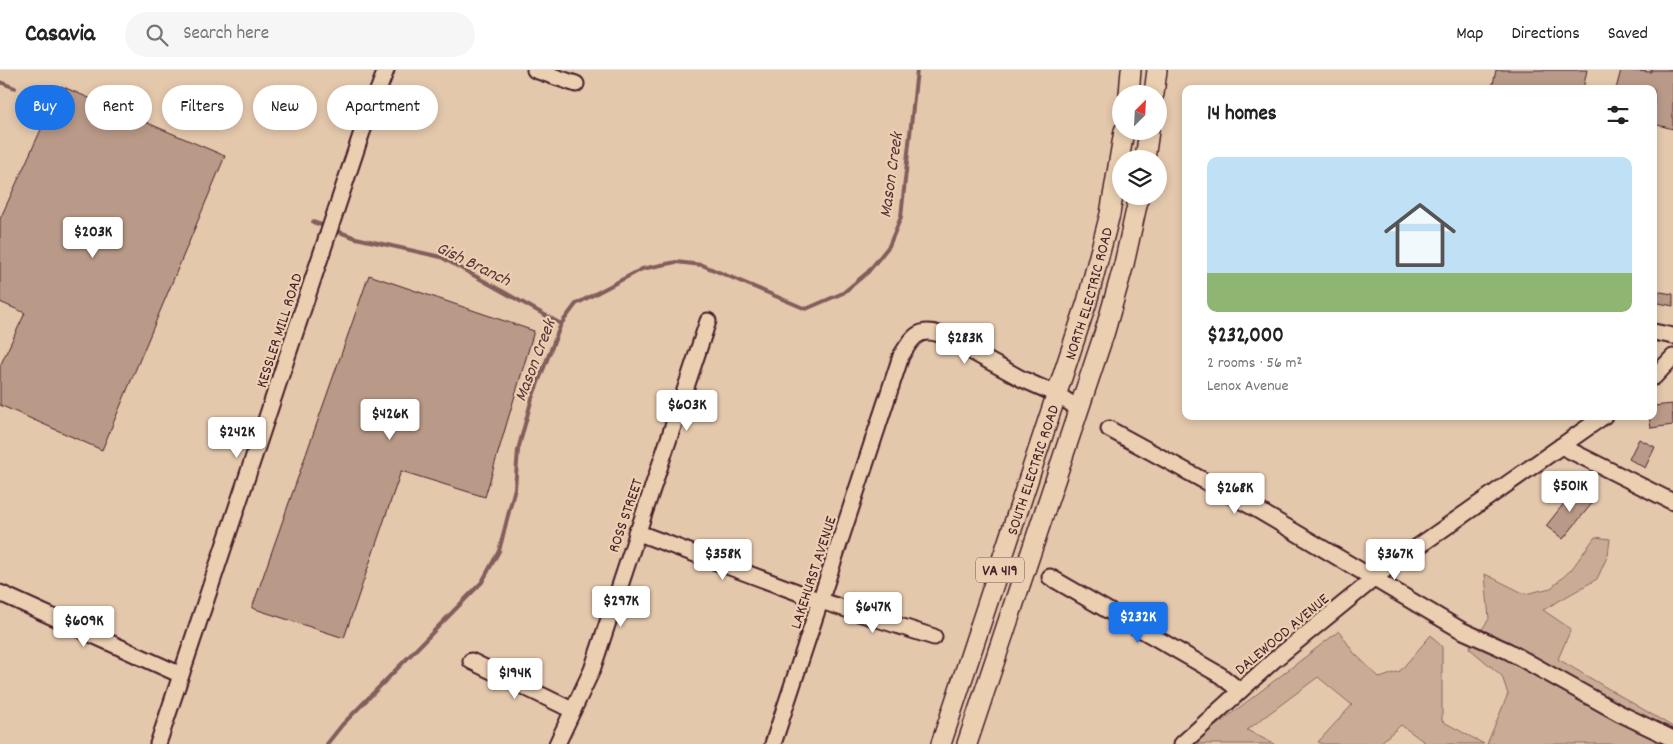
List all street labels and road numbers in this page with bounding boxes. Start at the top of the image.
street label: NORTH ELECTRIC ROAD [1060,225,1120,363]
street label: KESSLER MILL ROAD [251,271,310,391]
street label: SOUTH ELECTRIC ROAD [1002,402,1066,539]
street label: ROSS STREET [603,475,650,556]
street label: LAKEHURST AVENUE [785,513,844,632]
road number: VA 419 [976,558,1024,582]
street label: DALEWOOD AVENUE [1230,588,1335,681]

